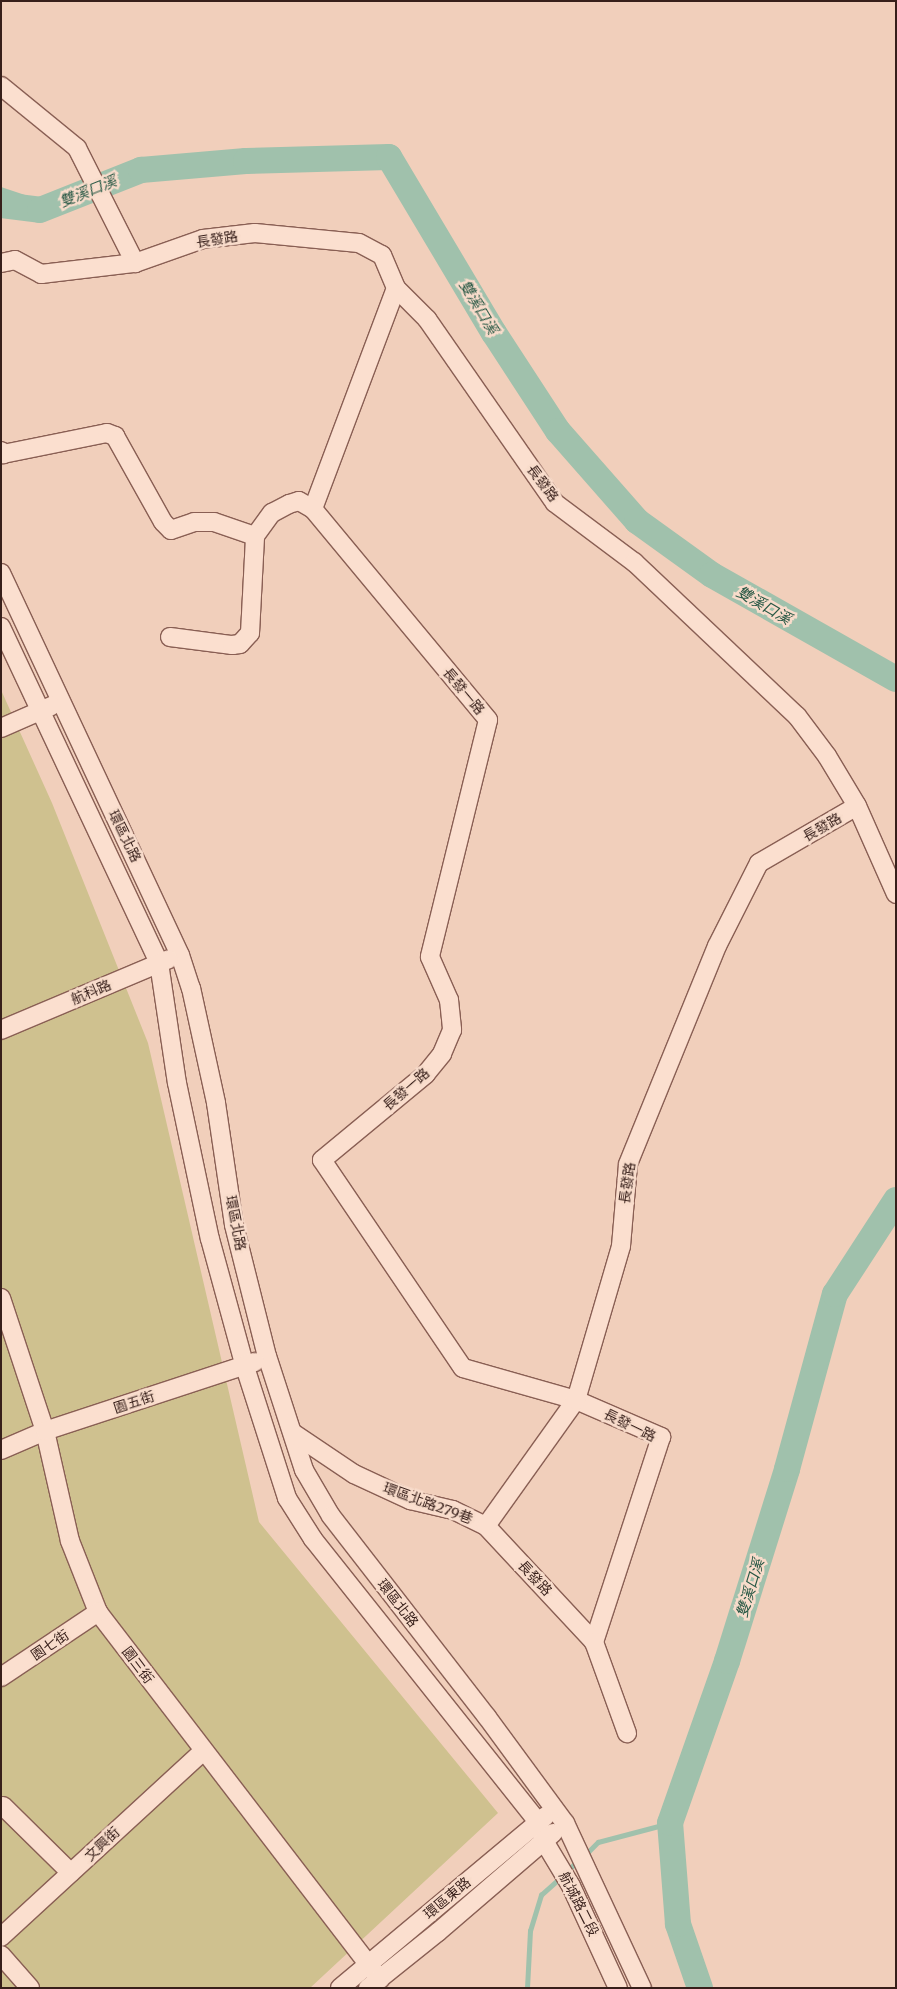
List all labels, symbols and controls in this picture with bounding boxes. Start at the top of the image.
water label: 雙溪口溪 [57,171,119,211]
street label: 長發路 [195,227,239,251]
water label: 雙溪口溪 [456,277,502,337]
street label: 長發路 [524,461,562,505]
water label: 雙溪口溪 [734,582,794,628]
street label: 長發一路 [440,664,488,718]
street label: 環區北路 [105,807,145,865]
street label: 長發路 [800,809,844,845]
street label: 航科路 [68,976,114,1008]
street label: 長發一路 [379,1064,433,1114]
street label: 長發路 [616,1161,638,1205]
street label: 環區北路 [222,1194,250,1252]
street label: 園五街 [111,1388,157,1416]
street label: 長發一路 [601,1405,659,1445]
street label: 環區北路279巷 [381,1479,475,1527]
street label: 長發路 [515,1557,555,1599]
water label: 雙溪口溪 [733,1557,767,1619]
street label: 環區北路 [374,1576,422,1630]
street label: 園七街 [28,1626,72,1664]
street label: 園三街 [119,1643,157,1687]
street label: 文興街 [81,1824,123,1864]
street label: 航城路二段 [556,1869,602,1939]
street label: 環區東路 [420,1874,474,1922]

